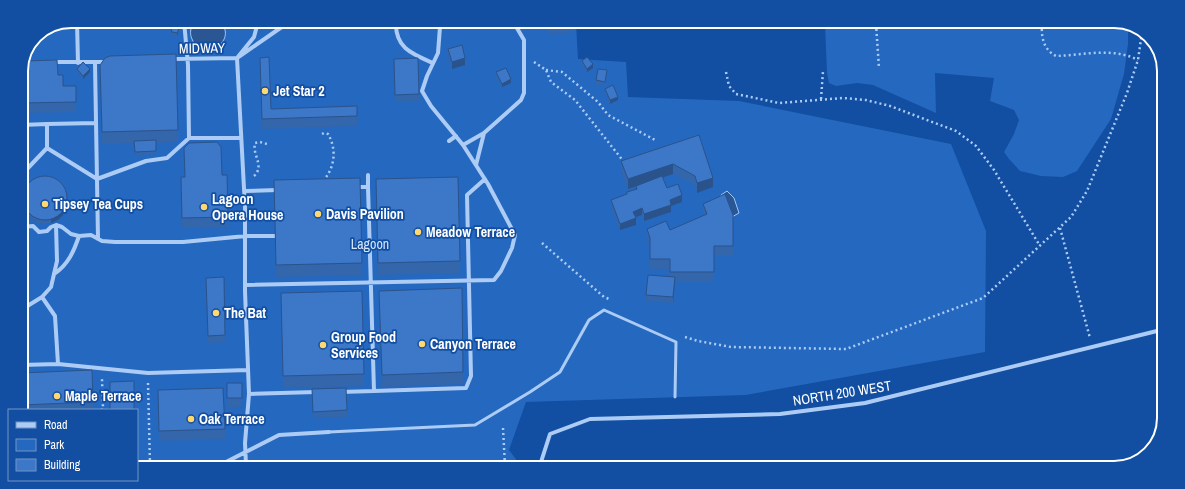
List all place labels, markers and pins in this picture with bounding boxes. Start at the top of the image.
place label: Jet Star 2 [273,82,325,100]
marker: Jet Star 2 [260,86,270,96]
place label: Lagoon Opera House [212,190,283,224]
place label: Tipsey Tea Cups [53,195,143,213]
marker: Tipsey Tea Cups [40,199,50,209]
marker: Lagoon Opera House [199,202,209,212]
place label: Davis Pavilion [326,205,404,223]
marker: Davis Pavilion [313,209,323,219]
place label: Meadow Terrace [426,223,515,241]
marker: Meadow Terrace [413,227,423,237]
place label: The Bat [224,304,266,322]
marker: The Bat [211,308,221,318]
place label: Group Food Services [331,328,396,362]
place label: Canyon Terrace [430,335,516,353]
marker: Canyon Terrace [417,339,427,349]
marker: Group Food Services [318,340,328,350]
place label: Maple Terrace [65,387,141,405]
marker: Maple Terrace [52,391,62,401]
place label: Oak Terrace [199,410,265,428]
marker: Oak Terrace [186,414,196,424]

